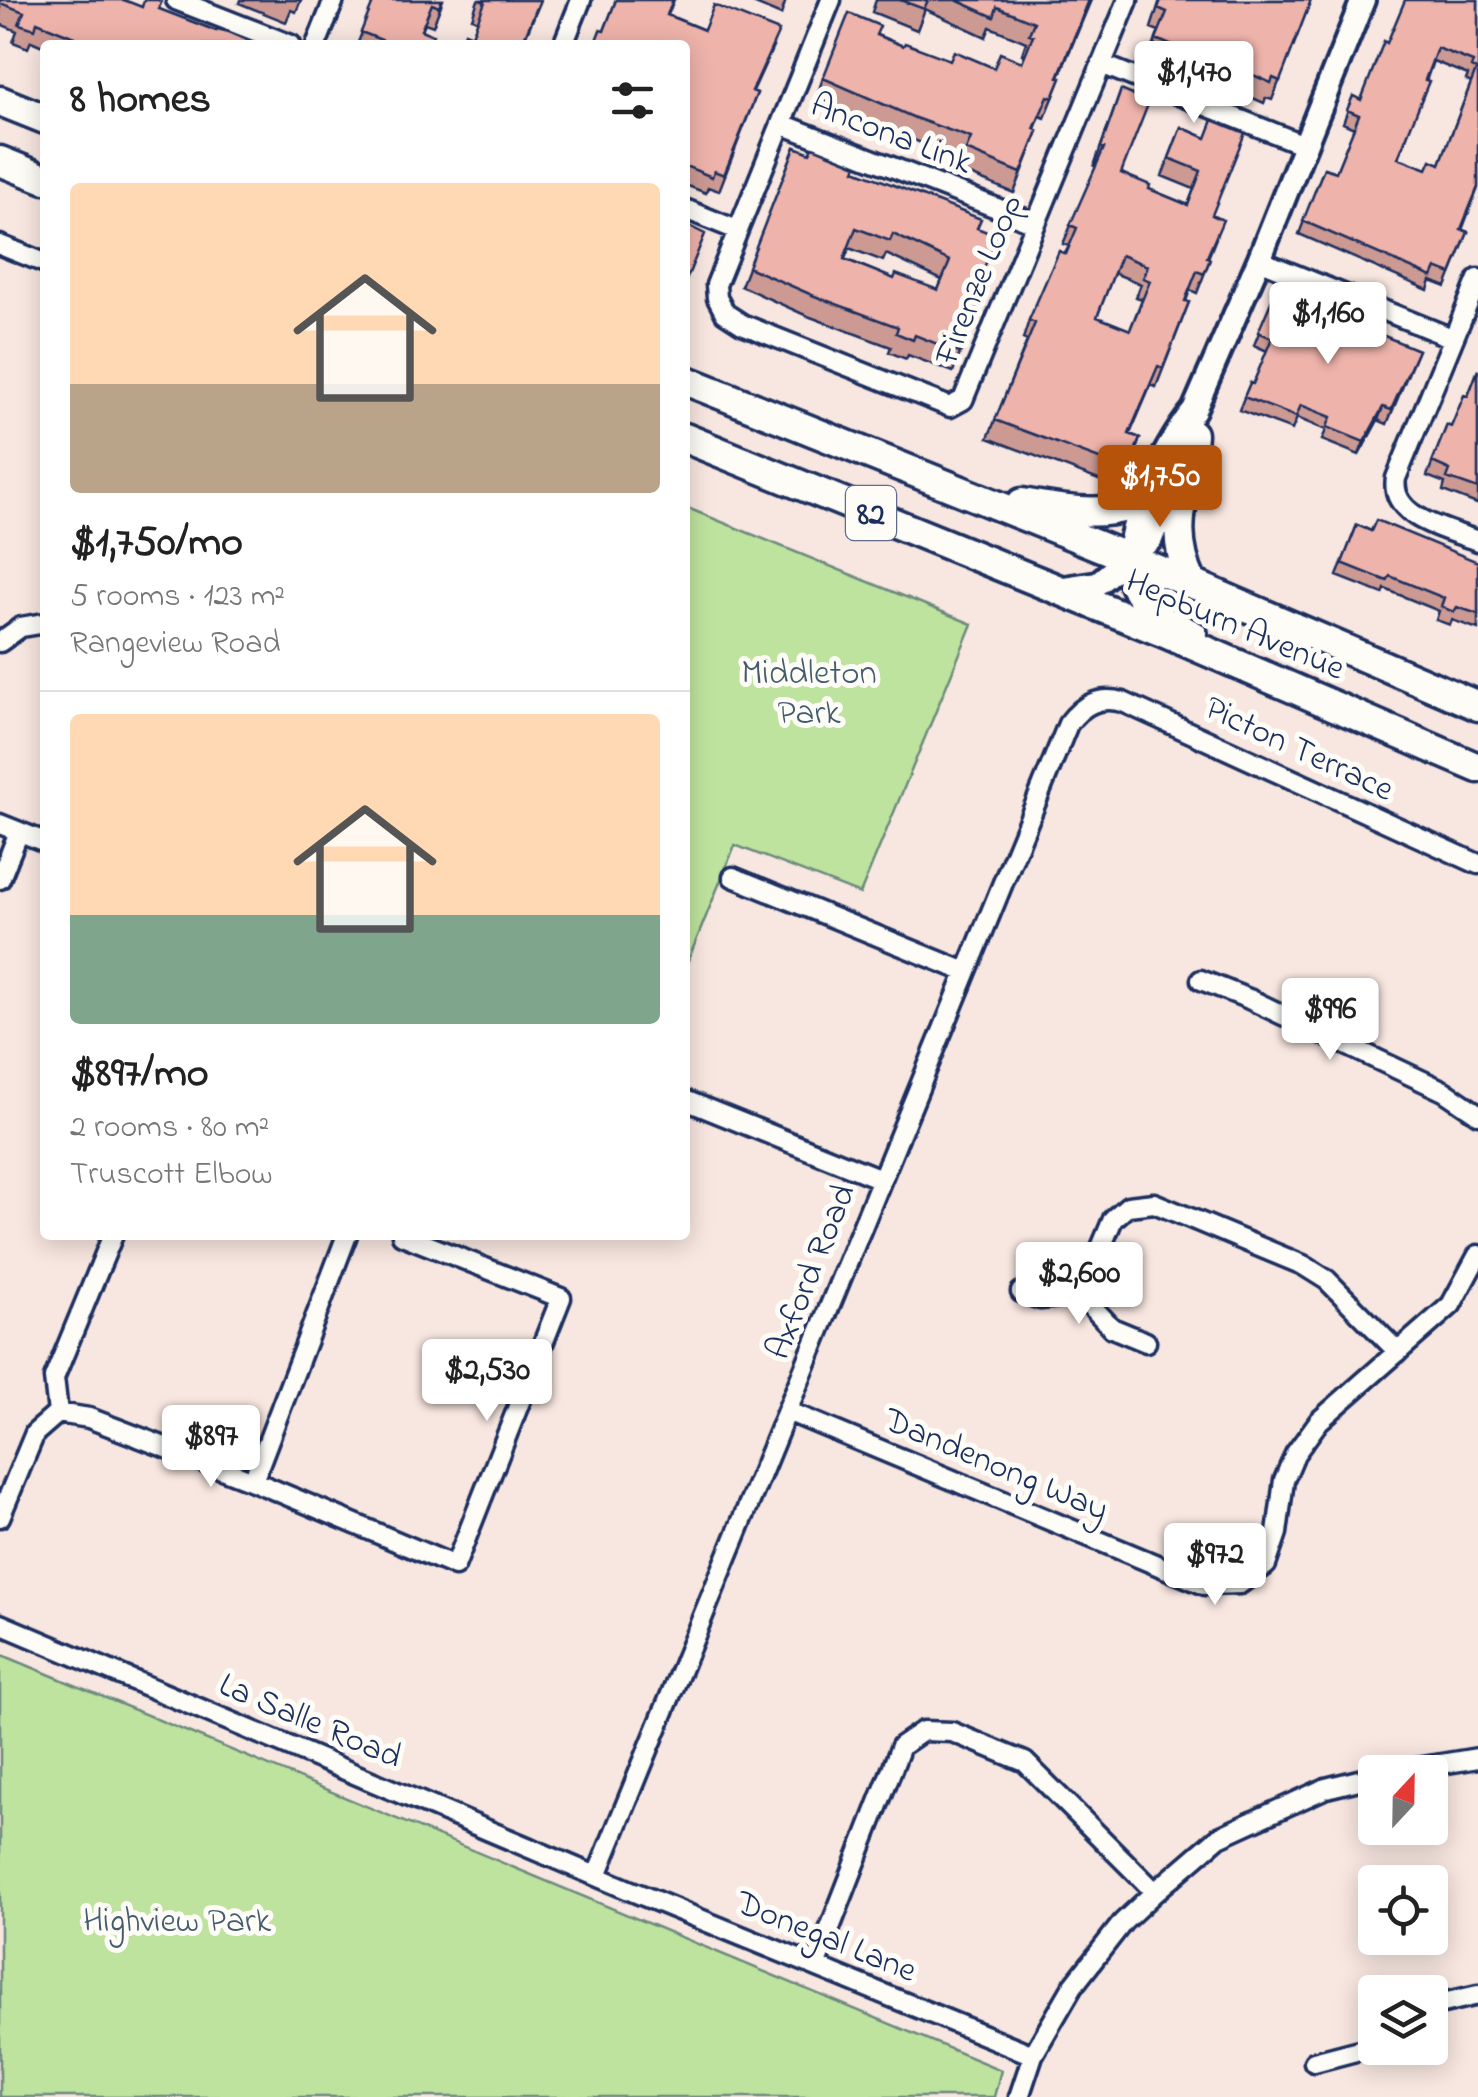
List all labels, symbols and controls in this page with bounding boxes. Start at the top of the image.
pin: $1,470 [1113,41,1275,126]
text: $1,470 [1156,50,1232,97]
text: 8 homes [70,70,211,131]
icon: filters [605,73,660,128]
street label: Ancona Link [803,81,980,190]
street label: Firenze Loop [922,187,1038,374]
icon: home [275,248,455,428]
pin: $1,160 [1247,282,1409,367]
text: $1,160 [1291,291,1365,338]
pin: $1,750 [1079,445,1241,530]
text: $1,750 [1120,454,1200,501]
road number: 82 [846,486,896,540]
text: $1,750/mo [70,513,243,574]
street label: Hepburn Avenue [1117,557,1353,696]
text: 5 rooms · 123 m² [70,574,285,621]
text: Rangeview Road [70,621,281,668]
park label: Middleton Park [741,649,877,740]
street label: Picton Terrace [1196,684,1402,816]
icon: home [275,779,455,959]
pin: $996 [1271,978,1389,1063]
text: $996 [1304,987,1356,1034]
text: $897/mo [70,1044,209,1105]
text: 2 rooms · 80 m² [70,1105,269,1152]
text: Truscott Elbow [70,1152,272,1199]
street label: Axford Road [754,1177,871,1368]
pin: $2,600 [998,1242,1160,1327]
text: $2,600 [1038,1251,1120,1298]
pin: $2,530 [406,1339,568,1424]
text: $2,530 [444,1348,530,1395]
street label: Dandenong Way [874,1395,1116,1537]
pin: $897 [152,1405,270,1490]
text: $897 [184,1414,238,1461]
pin: $972 [1156,1523,1274,1608]
text: $972 [1186,1532,1244,1579]
street label: La Salle Road [210,1661,409,1784]
north arrow [1358,1755,1448,1845]
map controls [1358,1755,1448,2065]
button: locate [1358,1865,1448,1955]
street label: Donegal Lane [727,1878,924,1998]
park label: Highview Park [83,1897,272,1948]
button: layers [1358,1975,1448,2065]

